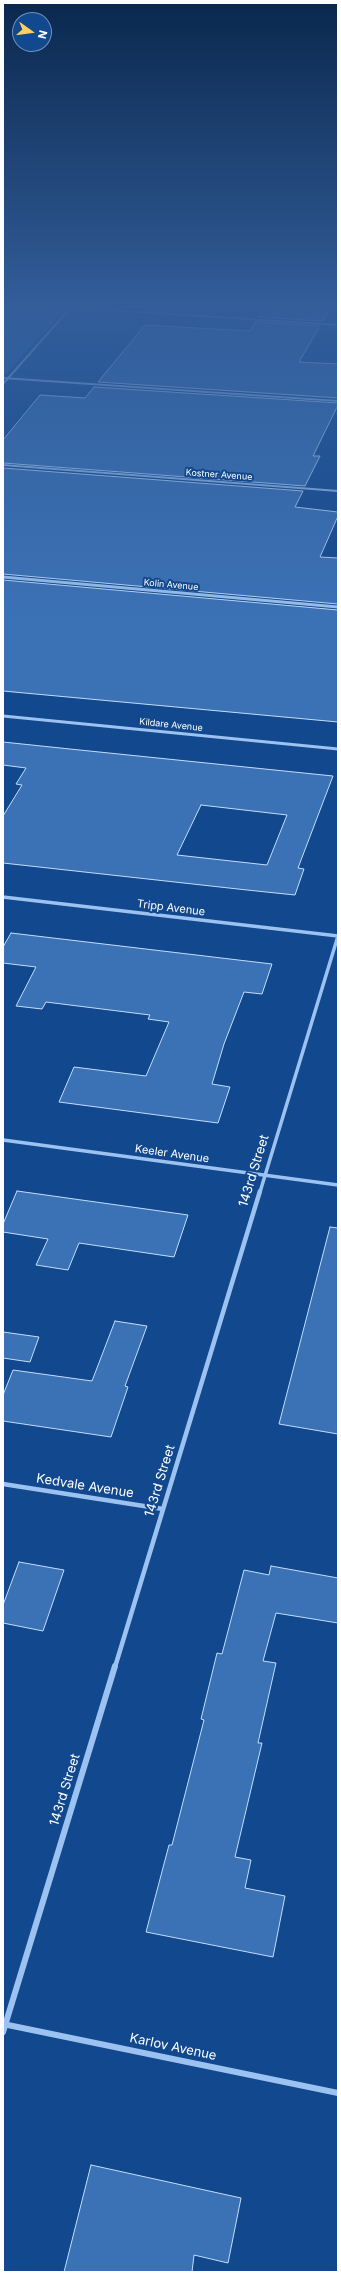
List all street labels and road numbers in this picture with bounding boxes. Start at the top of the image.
street label: Kostner Avenue [185,467,253,483]
street label: Kolin Avenue [143,577,199,593]
street label: Kildare Avenue [139,716,203,734]
street label: Tripp Avenue [136,897,206,919]
street label: 143rd Street [236,1133,272,1209]
street label: Keeler Avenue [134,1142,210,1166]
street label: 143rd Street [142,1443,178,1519]
street label: Kedvale Avenue [35,1471,135,1501]
street label: 143rd Street [47,1752,83,1828]
street label: Karlov Avenue [128,2030,218,2064]

